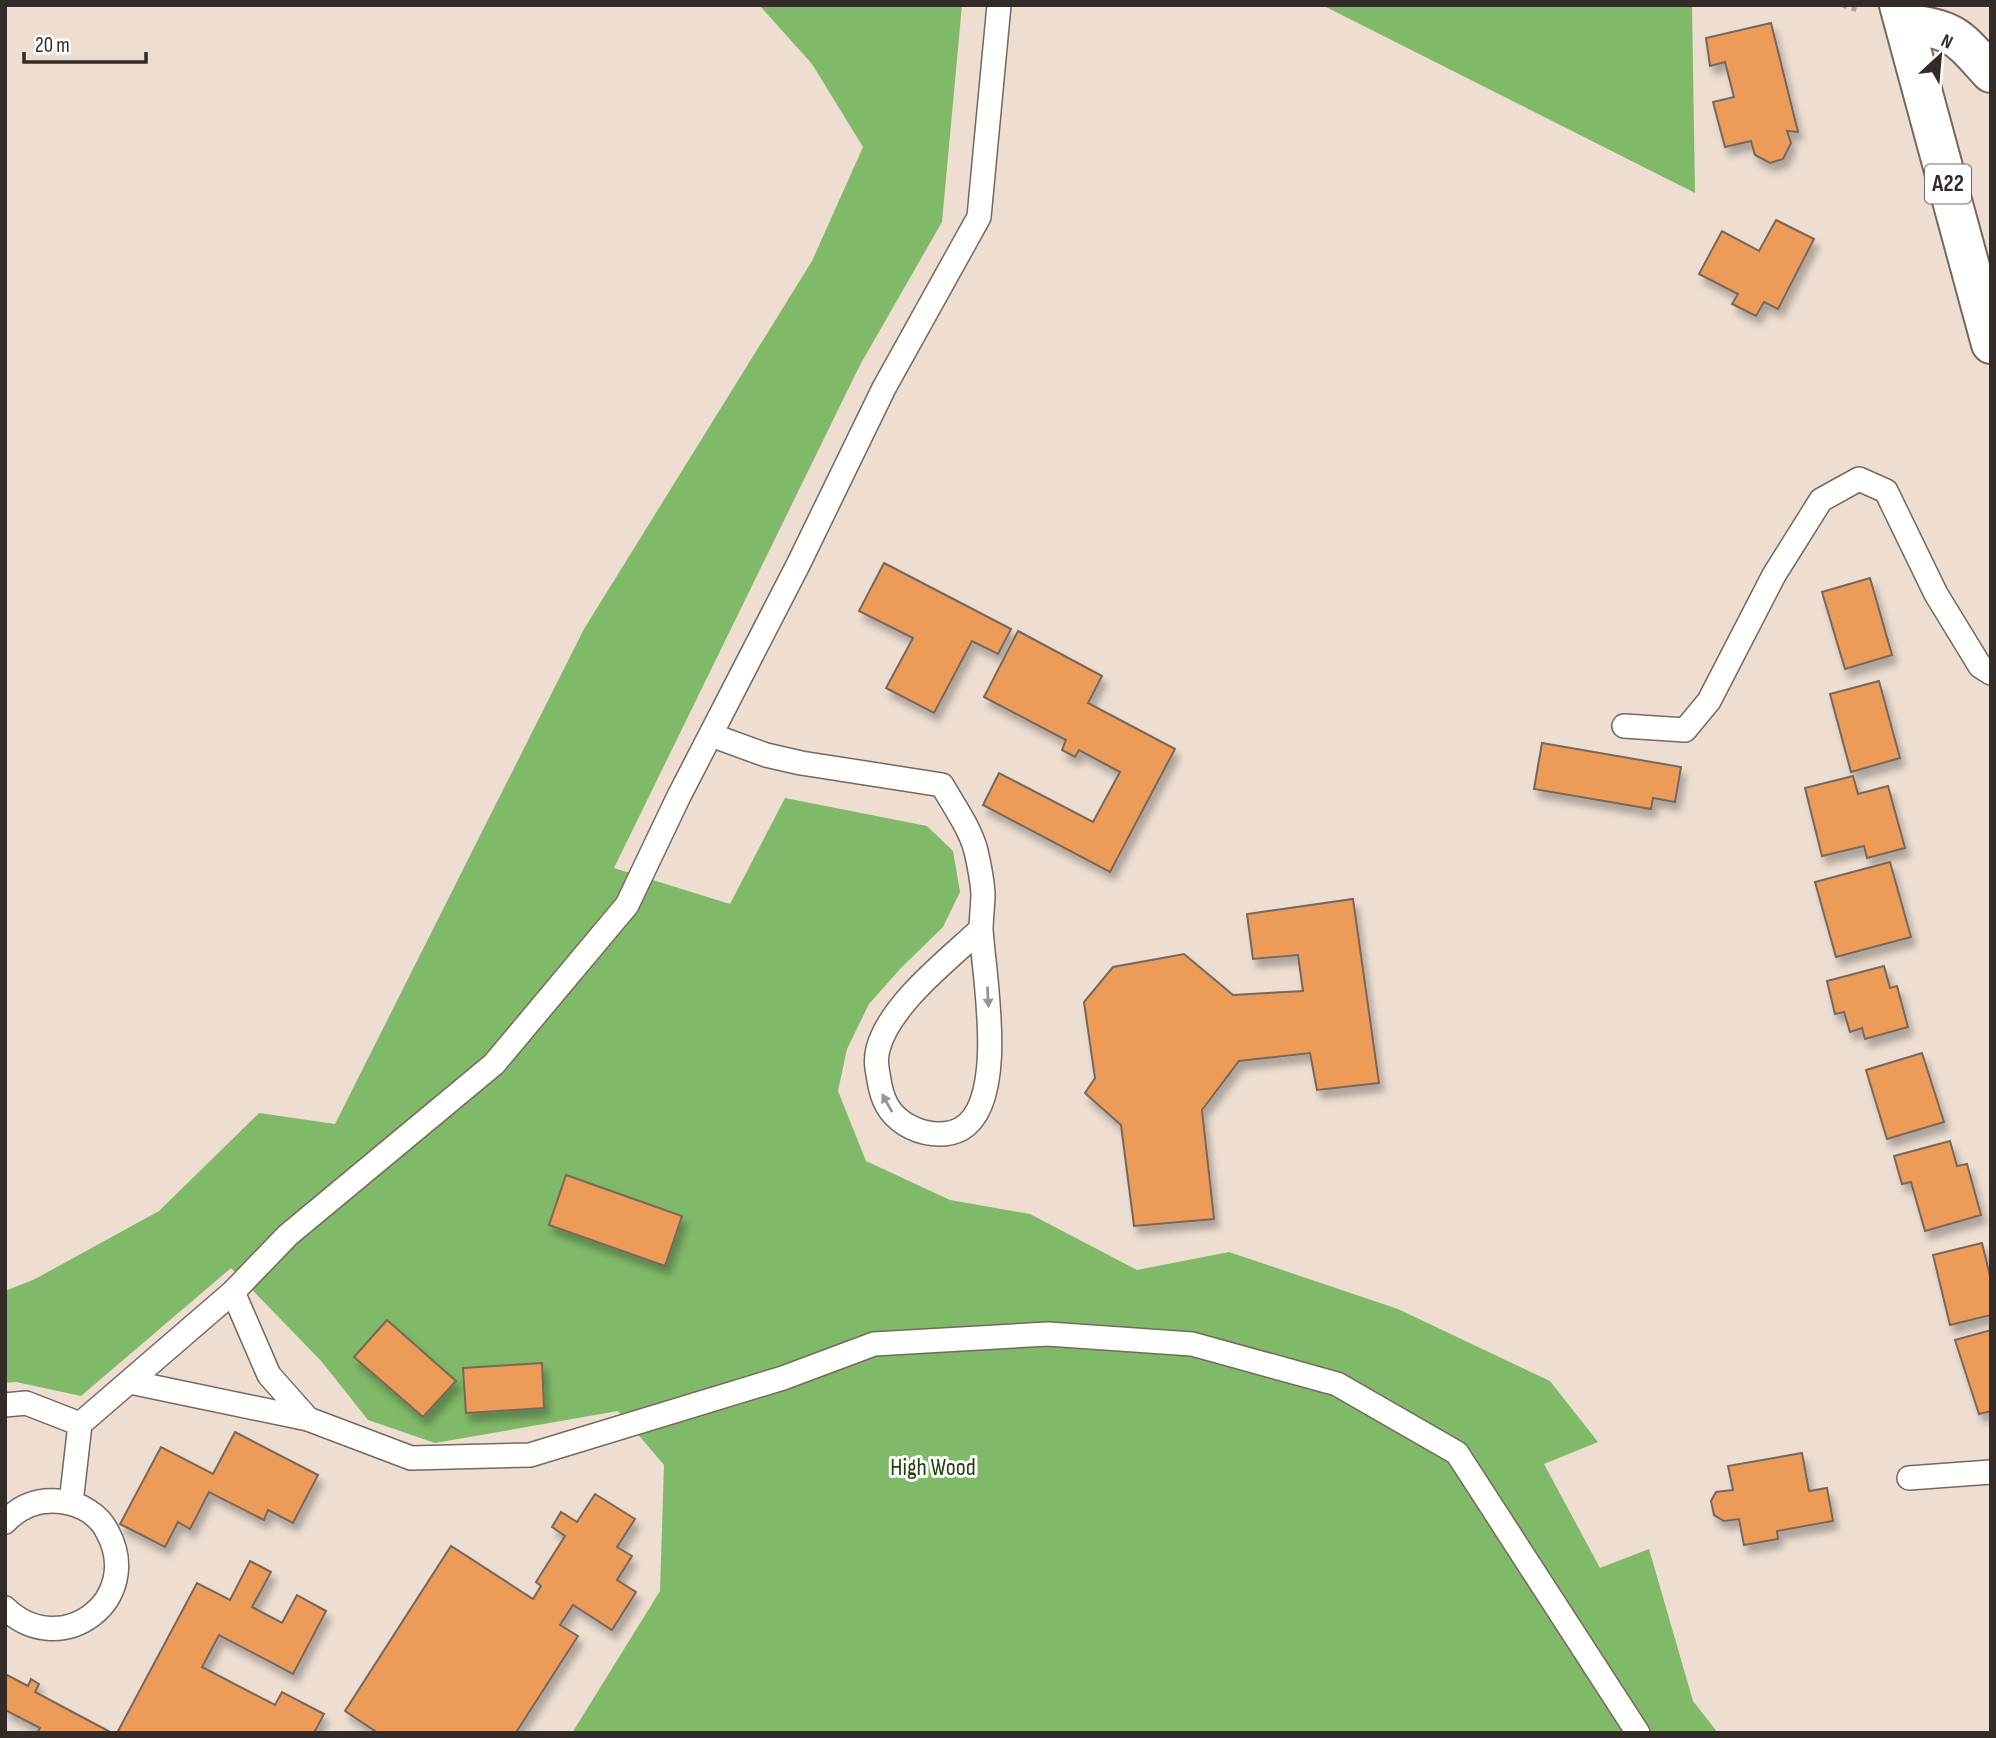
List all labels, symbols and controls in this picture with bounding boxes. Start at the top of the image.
scale bar [24,21,147,65]
north arrow [1905,21,1975,91]
text: N [1937,30,1956,55]
text: 20 m [35,33,70,58]
road number: A22 [1925,164,1971,204]
one-way arrow [982,986,993,1008]
one-way arrow [881,1094,893,1113]
park label: High Wood [890,1453,976,1482]

